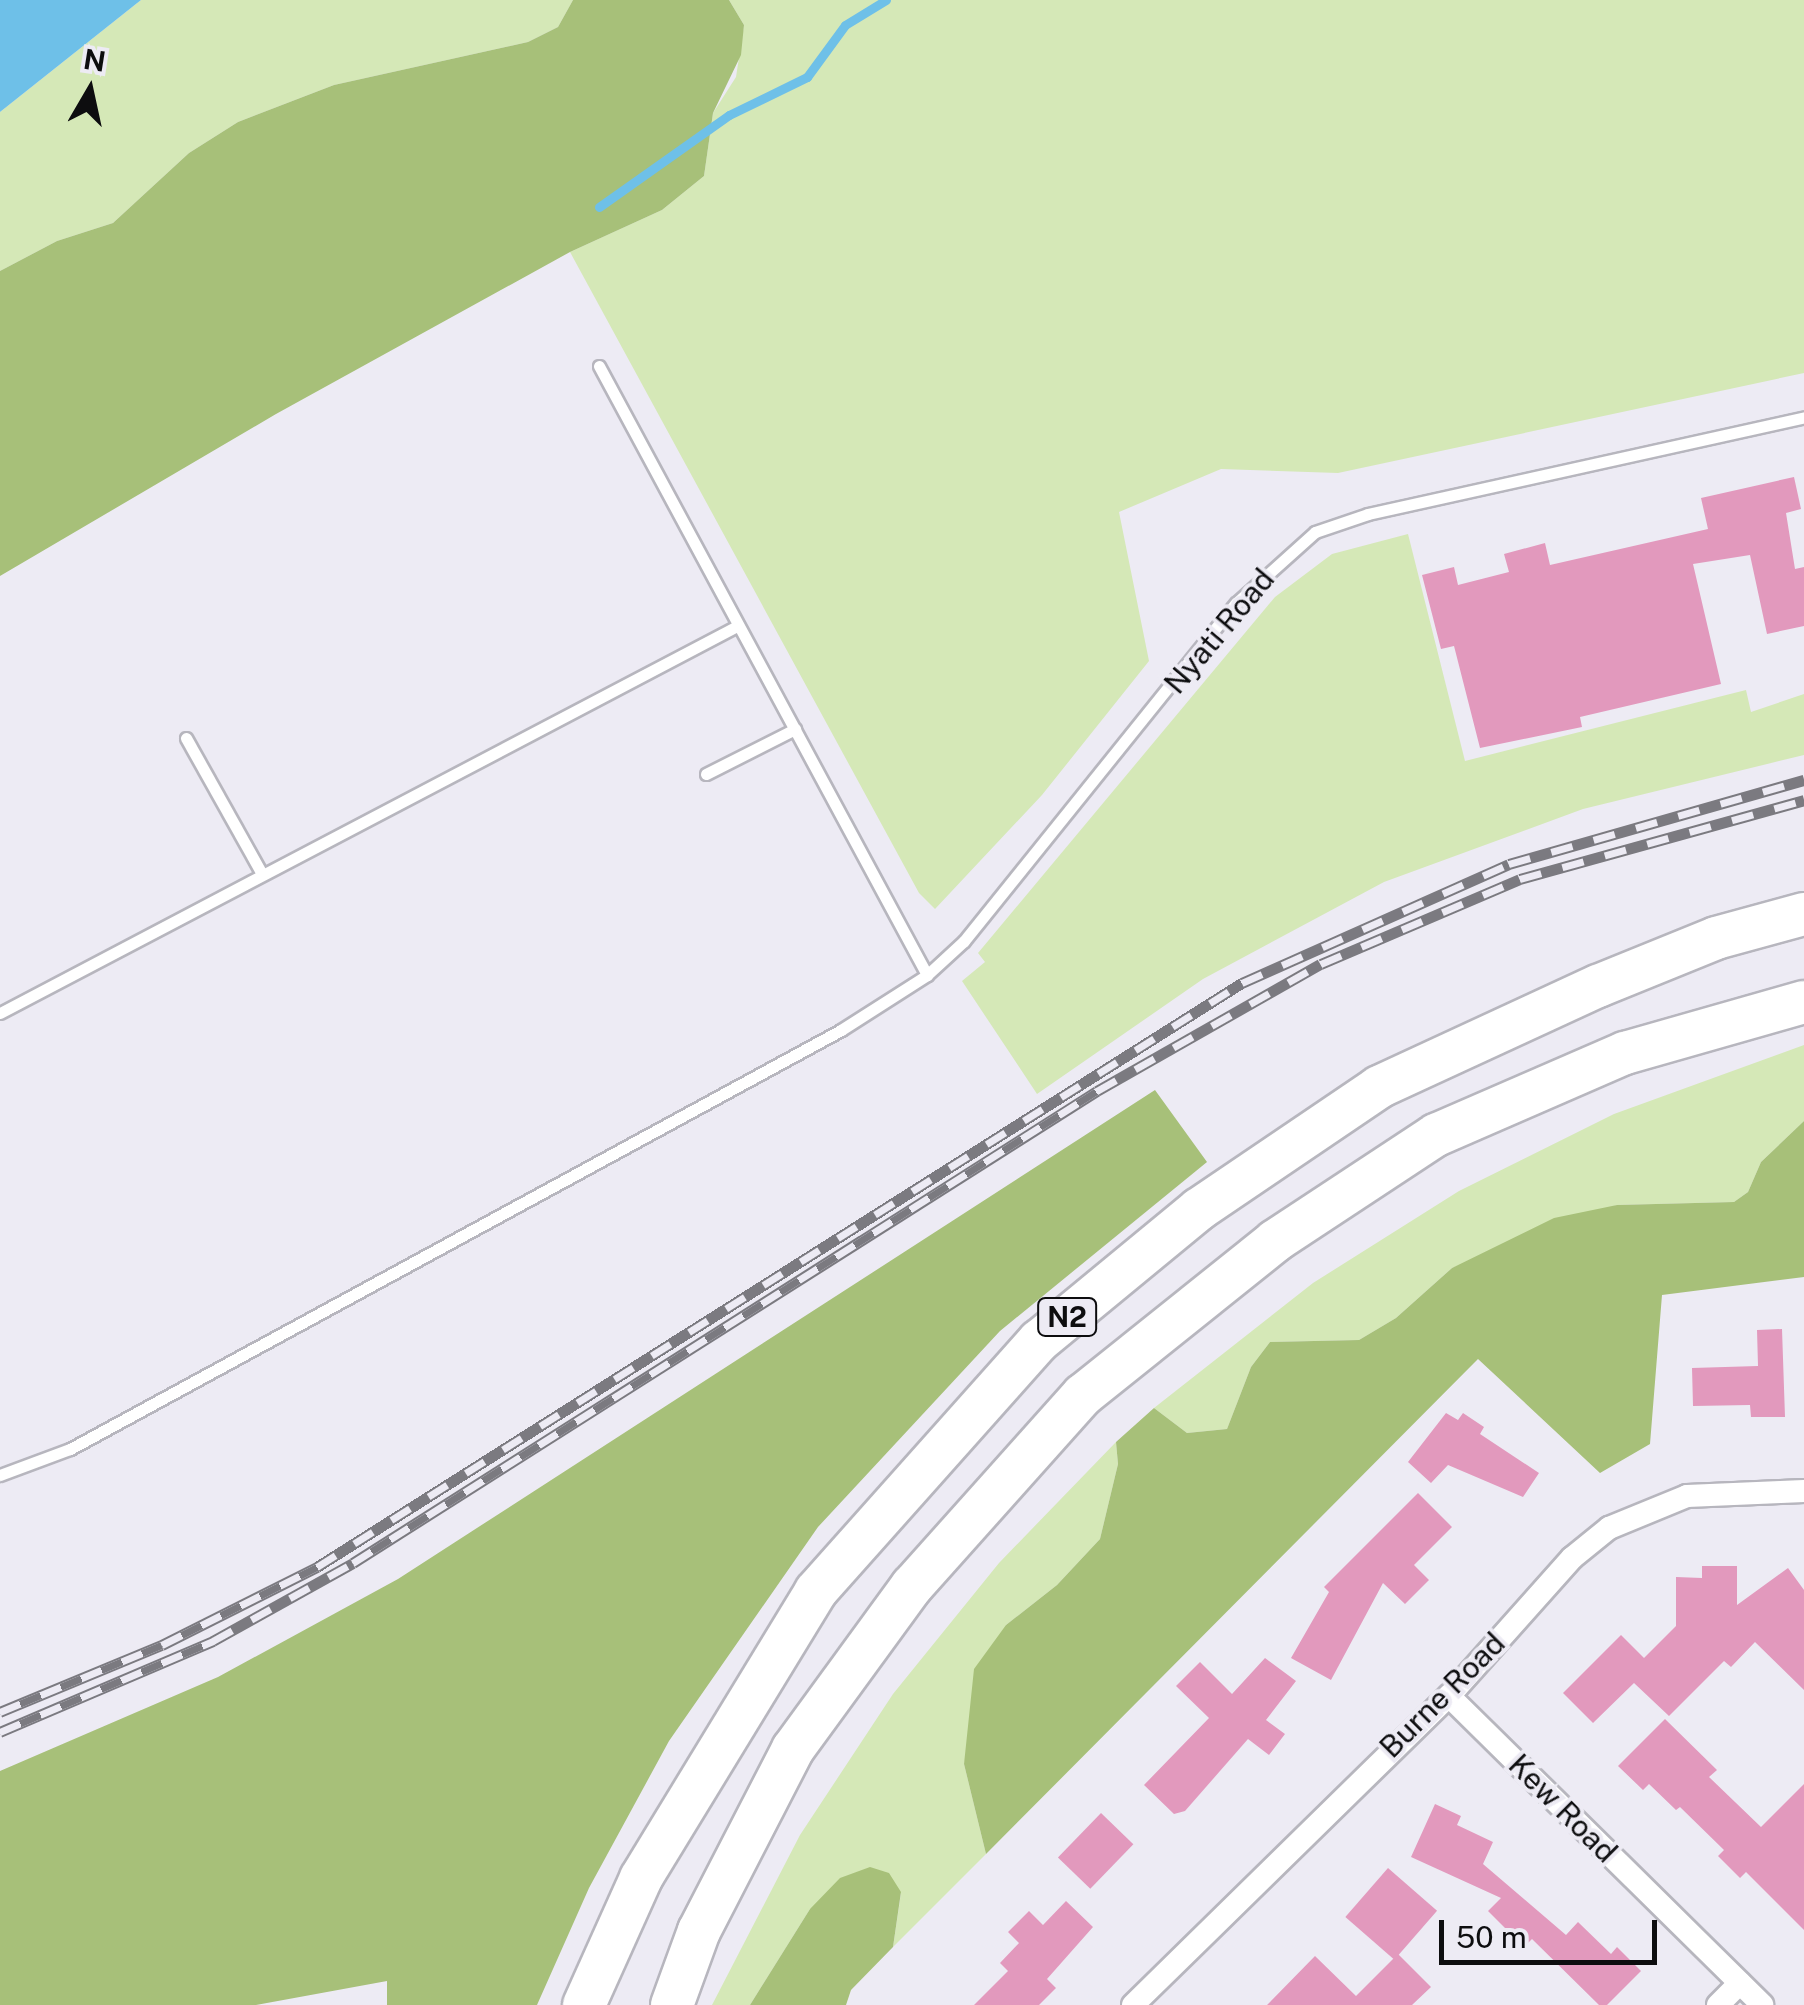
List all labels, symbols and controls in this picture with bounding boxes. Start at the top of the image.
north arrow [40,40,140,140]
text: N [81,42,108,78]
street label: Nyati Road [1156,561,1282,701]
road number: N2 [1037,1294,1097,1340]
street label: Burne Road [1372,1625,1512,1765]
street label: Kew Road [1501,1746,1625,1870]
scale bar [1444,1900,1662,1962]
text: 50 m [1456,1919,1527,1955]

